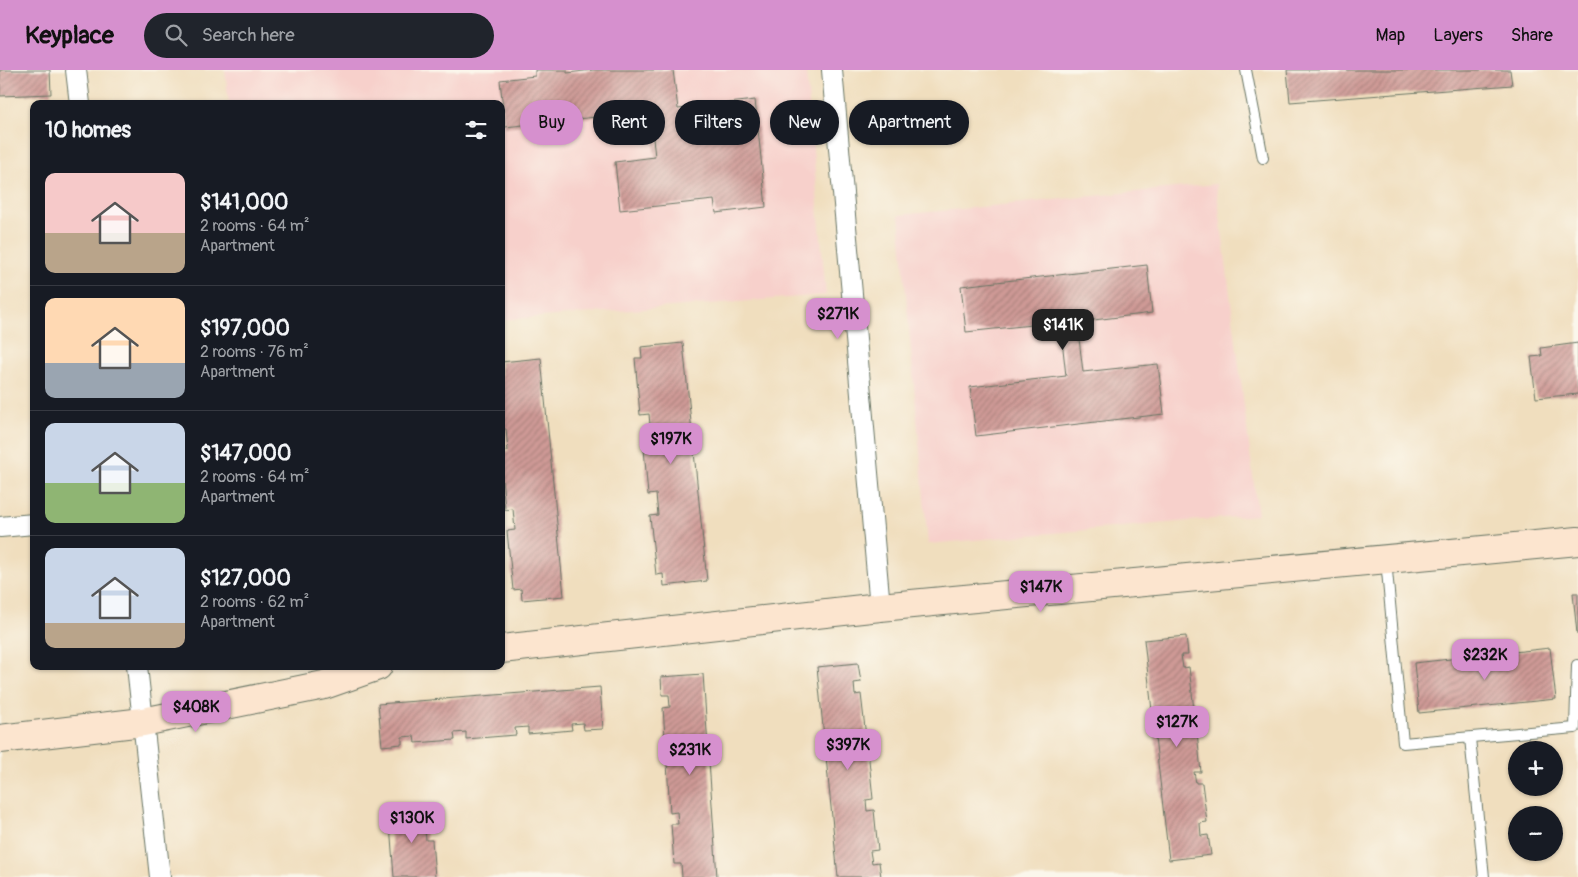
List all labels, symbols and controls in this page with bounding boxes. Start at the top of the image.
search box [144,13,494,58]
text: Keyplace [25,21,114,50]
icon: search [162,21,190,49]
text: Search here [202,23,295,47]
text: Map [1376,24,1405,47]
text: Layers [1433,24,1483,47]
text: Share [1511,24,1553,47]
chip: Buy [520,100,583,145]
chip: Rent [593,100,665,145]
chip: Filters [675,100,760,145]
chip: New [770,100,839,145]
chip: Apartment [849,100,969,145]
icon: filters [462,116,490,144]
text: 10 homes [45,117,131,144]
text: $141,000 [200,189,288,216]
icon: home [85,193,145,253]
text: 2 rooms · 64 m² [200,216,310,236]
text: Apartment [200,236,275,256]
pin: $271K [803,298,873,340]
text: $271K [817,304,859,324]
pin: $141K [1028,308,1098,351]
text: $197,000 [200,315,290,342]
text: $141K [1043,315,1083,335]
icon: home [85,318,145,378]
text: 2 rooms · 76 m² [200,342,309,362]
text: Apartment [200,362,275,382]
pin: $197K [636,422,706,465]
text: $197K [650,429,692,449]
text: $147,000 [200,440,291,467]
icon: home [85,443,145,503]
text: 2 rooms · 64 m² [200,467,310,487]
text: Apartment [200,487,275,507]
text: $127,000 [200,565,291,592]
icon: home [85,568,145,628]
pin: $147K [1006,570,1076,613]
text: $147K [1020,577,1062,597]
text: 2 rooms · 62 m² [200,592,309,612]
text: Apartment [200,612,275,632]
pin: $232K [1450,638,1520,681]
text: $232K [1463,645,1507,665]
pin: $408K [161,690,231,733]
text: $408K [173,697,219,717]
pin: $127K [1142,706,1212,748]
text: $127K [1156,712,1198,732]
pin: $397K [813,728,883,771]
pin: $231K [655,734,725,776]
text: $397K [826,735,870,755]
text: $231K [669,740,711,760]
map controls [1508,741,1563,861]
button: + [1508,741,1563,796]
pin: $130K [377,802,447,844]
button: − [1508,806,1563,861]
text: $130K [390,808,434,828]

